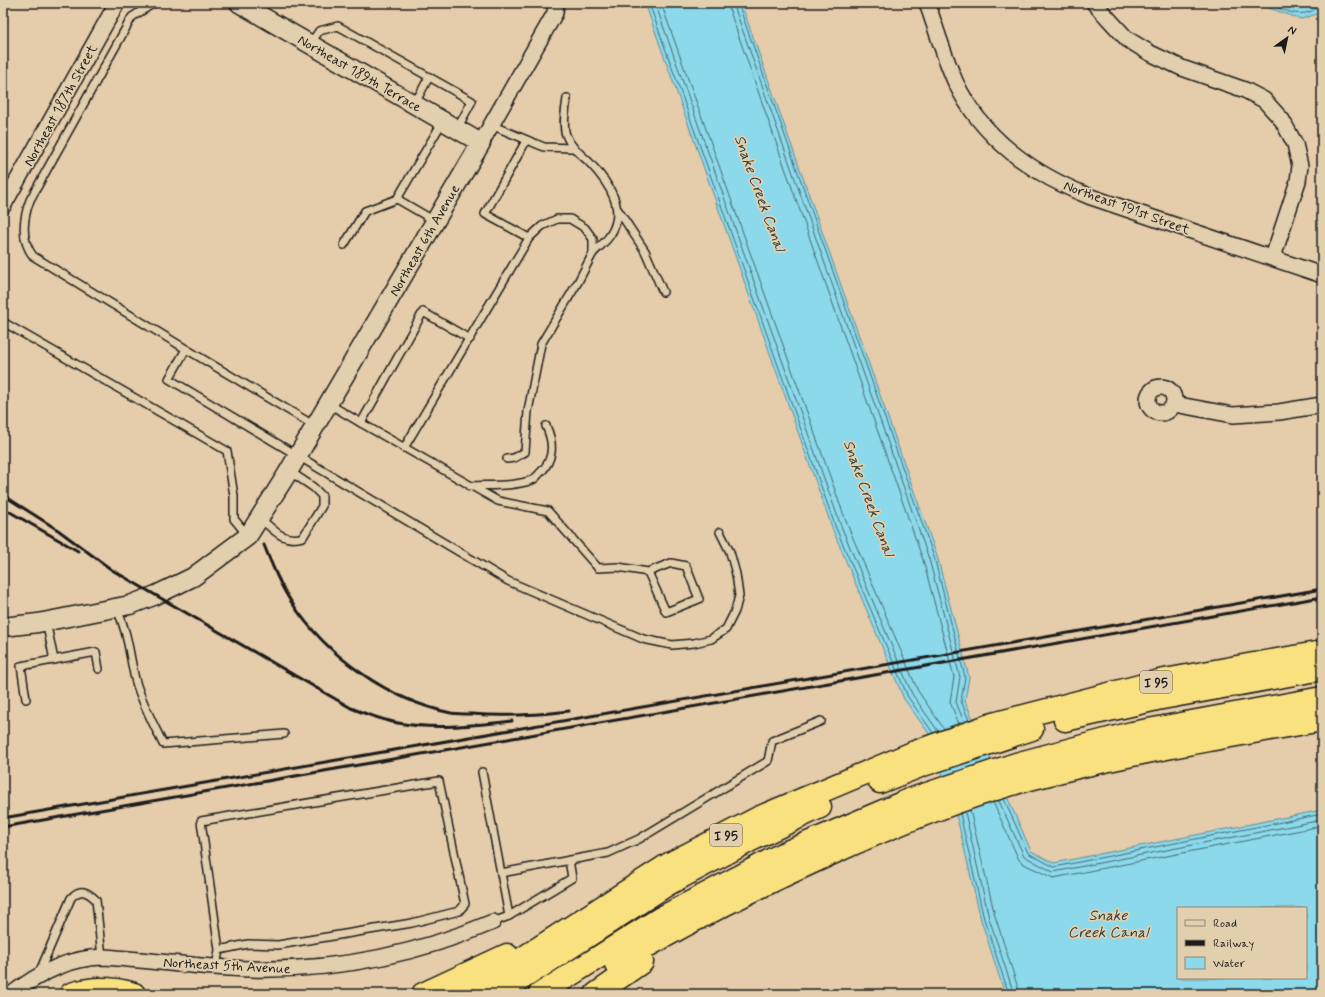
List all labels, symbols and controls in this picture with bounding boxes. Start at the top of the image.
north arrow [1267,18,1307,58]
text: N [1285,23,1299,38]
street label: Northeast 189th Terrace [294,31,425,117]
street label: Northeast 187th Street [20,41,102,170]
water label: Snake Creek Canal [729,132,790,256]
street label: Northeast 191st Street [1061,177,1193,239]
street label: Northeast 6th Avenue [386,181,464,300]
water label: Snake Creek Canal [838,437,899,561]
road number: I 95 [1140,671,1172,693]
road number: I 95 [710,824,742,846]
water label: Snake Creek Canal [1068,906,1150,943]
legend [1177,907,1307,979]
text: Road [1213,916,1237,932]
text: Railway [1213,936,1255,952]
street label: Northeast 5th Avenue [163,954,291,978]
text: Water [1213,956,1245,972]

